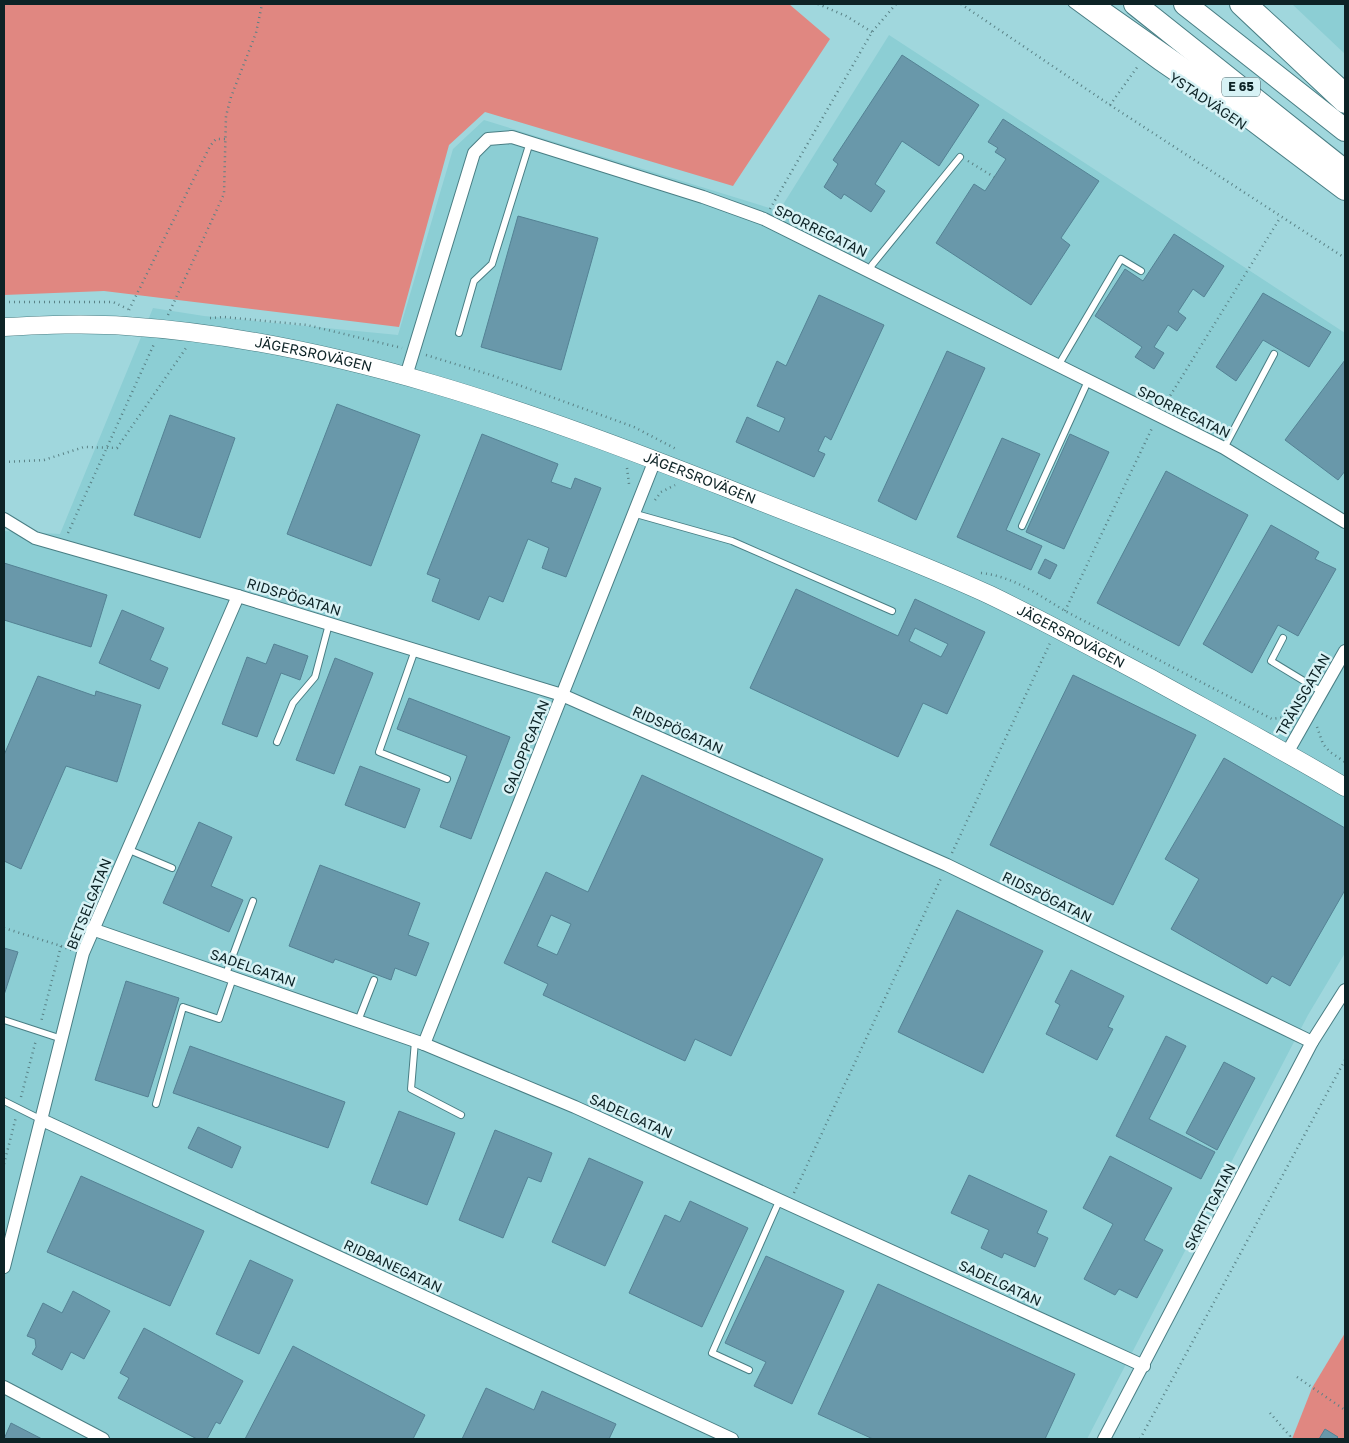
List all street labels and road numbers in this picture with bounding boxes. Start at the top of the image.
street label: YSTADVÄGEN [1166,68,1250,133]
road number: E 65 [1222,77,1260,96]
street label: SPORREGATAN [772,201,871,260]
street label: JÄGERSROVÄGEN [254,333,374,375]
street label: SPORREGATAN [1135,382,1234,441]
street label: JÄGERSROVÄGEN [641,448,759,507]
street label: RIDSPÖGATAN [245,574,343,619]
street label: JÄGERSROVÄGEN [1014,601,1128,671]
street label: TRÄNSGATAN [1272,650,1333,739]
street label: GALOPPGATAN [499,697,552,797]
street label: RIDSPÖGATAN [630,702,726,757]
street label: BETSELGATAN [62,856,115,952]
street label: RIDSPÖGATAN [1000,868,1095,926]
street label: SADELGATAN [208,945,298,990]
street label: SADELGATAN [587,1090,675,1141]
street label: SKRITTGATAN [1180,1160,1239,1253]
street label: RIDBANEGATAN [341,1235,445,1296]
street label: SADELGATAN [956,1256,1044,1309]

